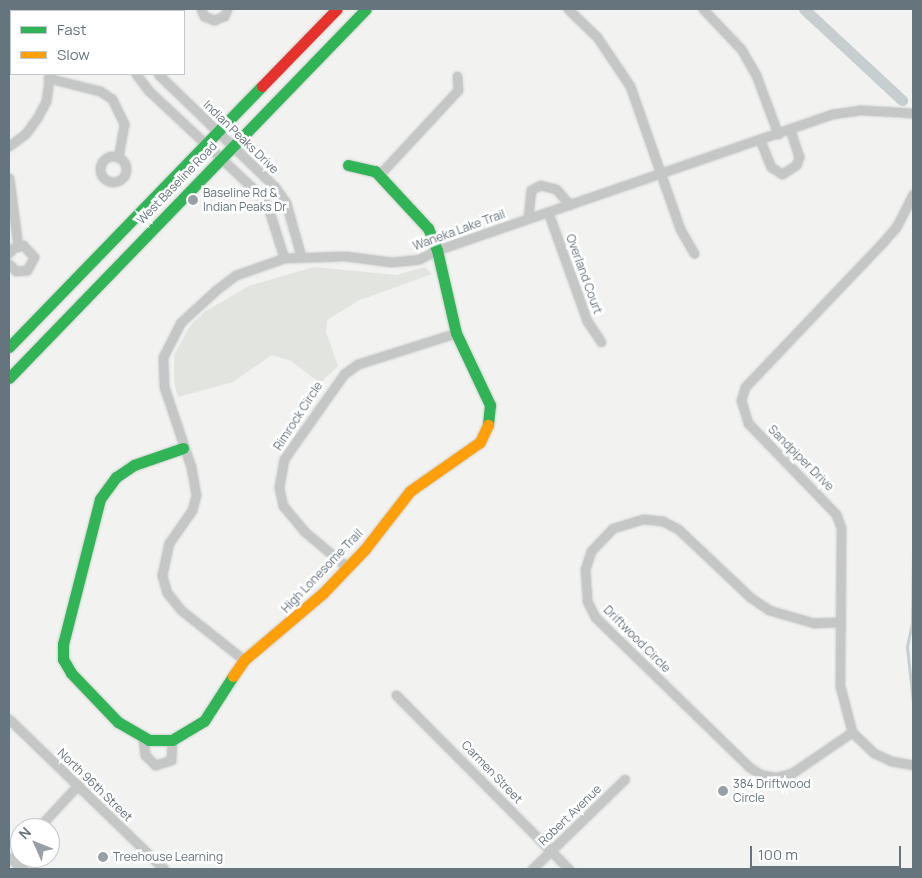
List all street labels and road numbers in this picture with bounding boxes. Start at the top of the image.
street label: Indian Peaks Drive [200,97,282,177]
street label: West Baseline Road [134,139,220,227]
street label: Waneka Lake Trail [411,207,507,253]
street label: Overland Court [563,232,605,316]
street label: Rimrock Circle [271,379,325,453]
street label: Sandpiper Drive [765,422,837,494]
street label: High Lonesome Trail [278,526,366,616]
street label: Driftwood Circle [601,603,673,675]
street label: Carmen Street [459,738,525,806]
street label: North 96th Street [55,746,135,824]
street label: Robert Avenue [536,782,604,848]

